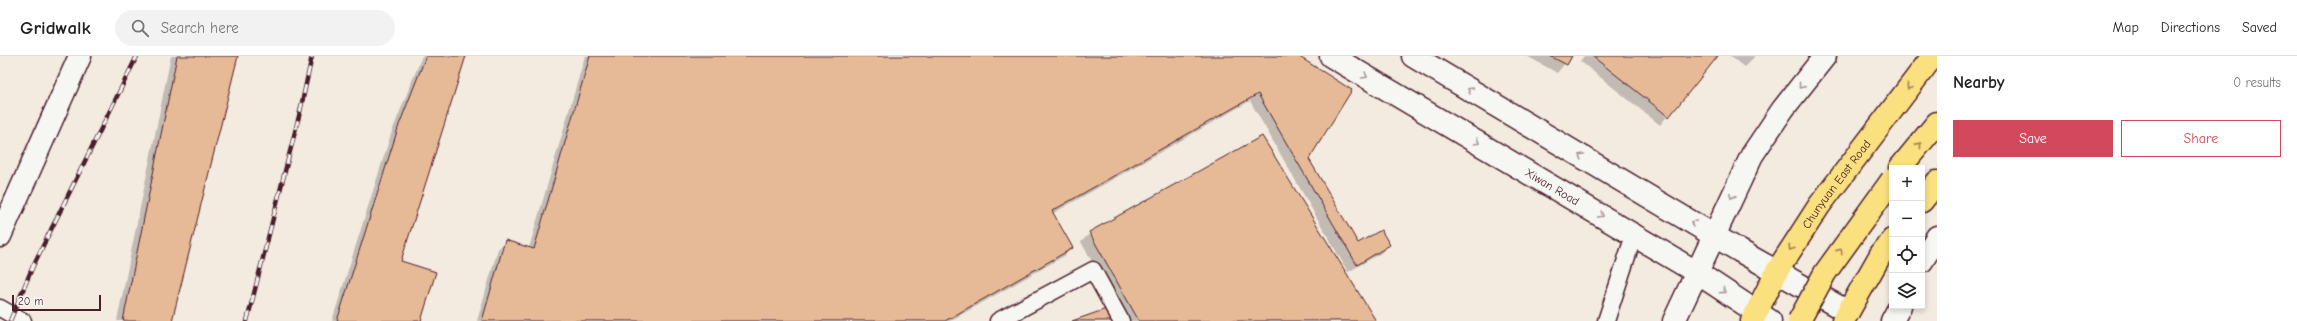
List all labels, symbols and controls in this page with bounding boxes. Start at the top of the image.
search box [115,10,395,46]
text: Gridwalk [20,17,91,39]
icon: search [129,17,151,39]
text: Search here [161,19,239,37]
text: Map [2112,19,2139,36]
text: Directions [2161,19,2220,36]
text: Saved [2242,19,2277,36]
one-way arrow [1361,71,1368,78]
text: Nearby [1953,73,2004,92]
text: 0 results [2233,75,2281,90]
one-way arrow [1798,82,1805,89]
one-way arrow [1907,83,1914,90]
one-way arrow [1467,87,1474,94]
button: Save [1953,120,2113,157]
button: Share [2121,120,2281,157]
street label: Chunyuan East Road [1799,137,1874,231]
one-way arrow [1473,138,1480,145]
one-way arrow [1914,143,1921,150]
one-way arrow [1578,154,1585,161]
street label: Xiwan Road [1522,165,1582,208]
map controls [1889,165,1925,309]
button: + [1889,165,1925,201]
one-way arrow [1729,192,1737,200]
button: − [1889,201,1925,237]
one-way arrow [1597,211,1604,218]
one-way arrow [1690,220,1697,227]
button: locate [1889,237,1925,273]
one-way arrow [1789,244,1796,251]
one-way arrow [1835,249,1842,256]
button: layers [1889,273,1925,309]
one-way arrow [1719,286,1726,294]
scale bar [12,293,101,312]
text: 20 m [18,295,43,308]

